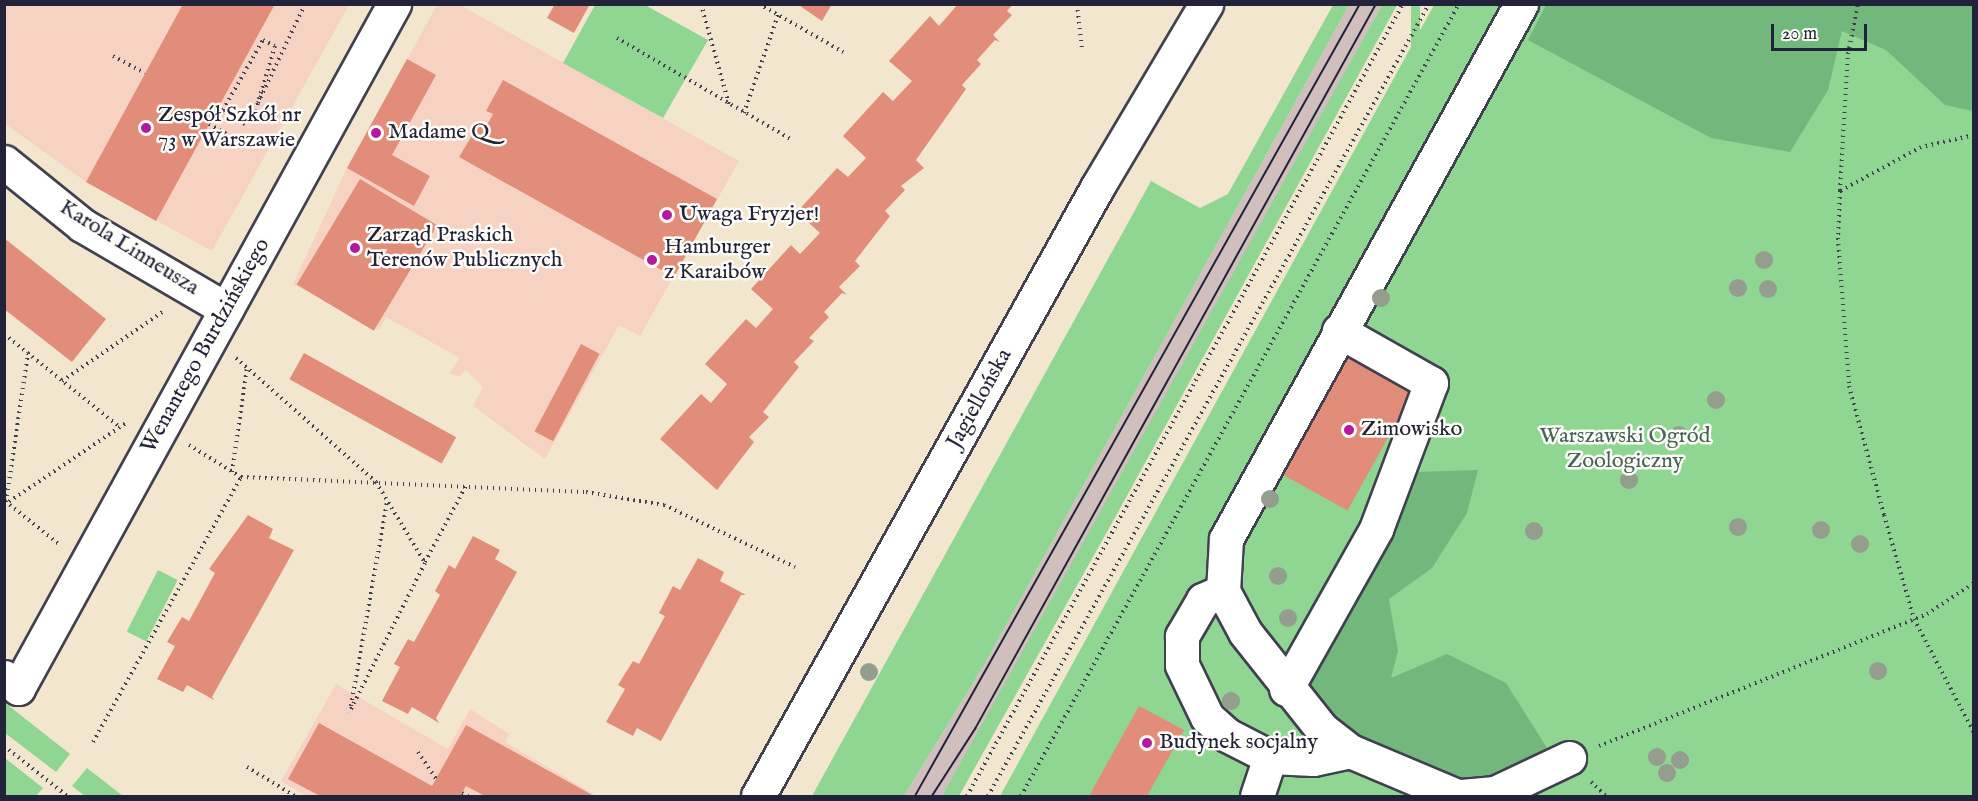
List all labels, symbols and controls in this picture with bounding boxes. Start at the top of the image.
scale bar [1774,12,1870,50]
text: 20 m [1782,23,1817,46]
place label: Zespół Szkół nr 73 w Warszawie [158,102,301,154]
place label: Madame Q [388,120,489,146]
marker: Zespół Szkół nr 73 w Warszawie [139,121,153,135]
marker: Madame Q [369,126,383,140]
street label: Karola Linneusza [54,195,204,301]
place label: Uwaga Fryzjer! [679,202,819,228]
marker: Uwaga Fryzjer! [660,208,674,222]
place label: Zarząd Praskich Terenów Publicznych [367,222,562,274]
street label: Wenantego Burdzińskiego [136,234,276,458]
place label: Hamburger z Karaibów [664,234,771,286]
marker: Zarząd Praskich Terenów Publicznych [348,241,362,255]
marker: Hamburger z Karaibów [645,253,659,267]
street label: Jagiellońska [942,344,1018,454]
place label: Zimowisko [1361,417,1462,443]
marker: Zimowisko [1342,423,1356,437]
park label: Warszawski Ogród Zoologiczny [1540,423,1710,475]
place label: Budynek socjalny [1159,730,1318,756]
marker: Budynek socjalny [1140,736,1154,750]

